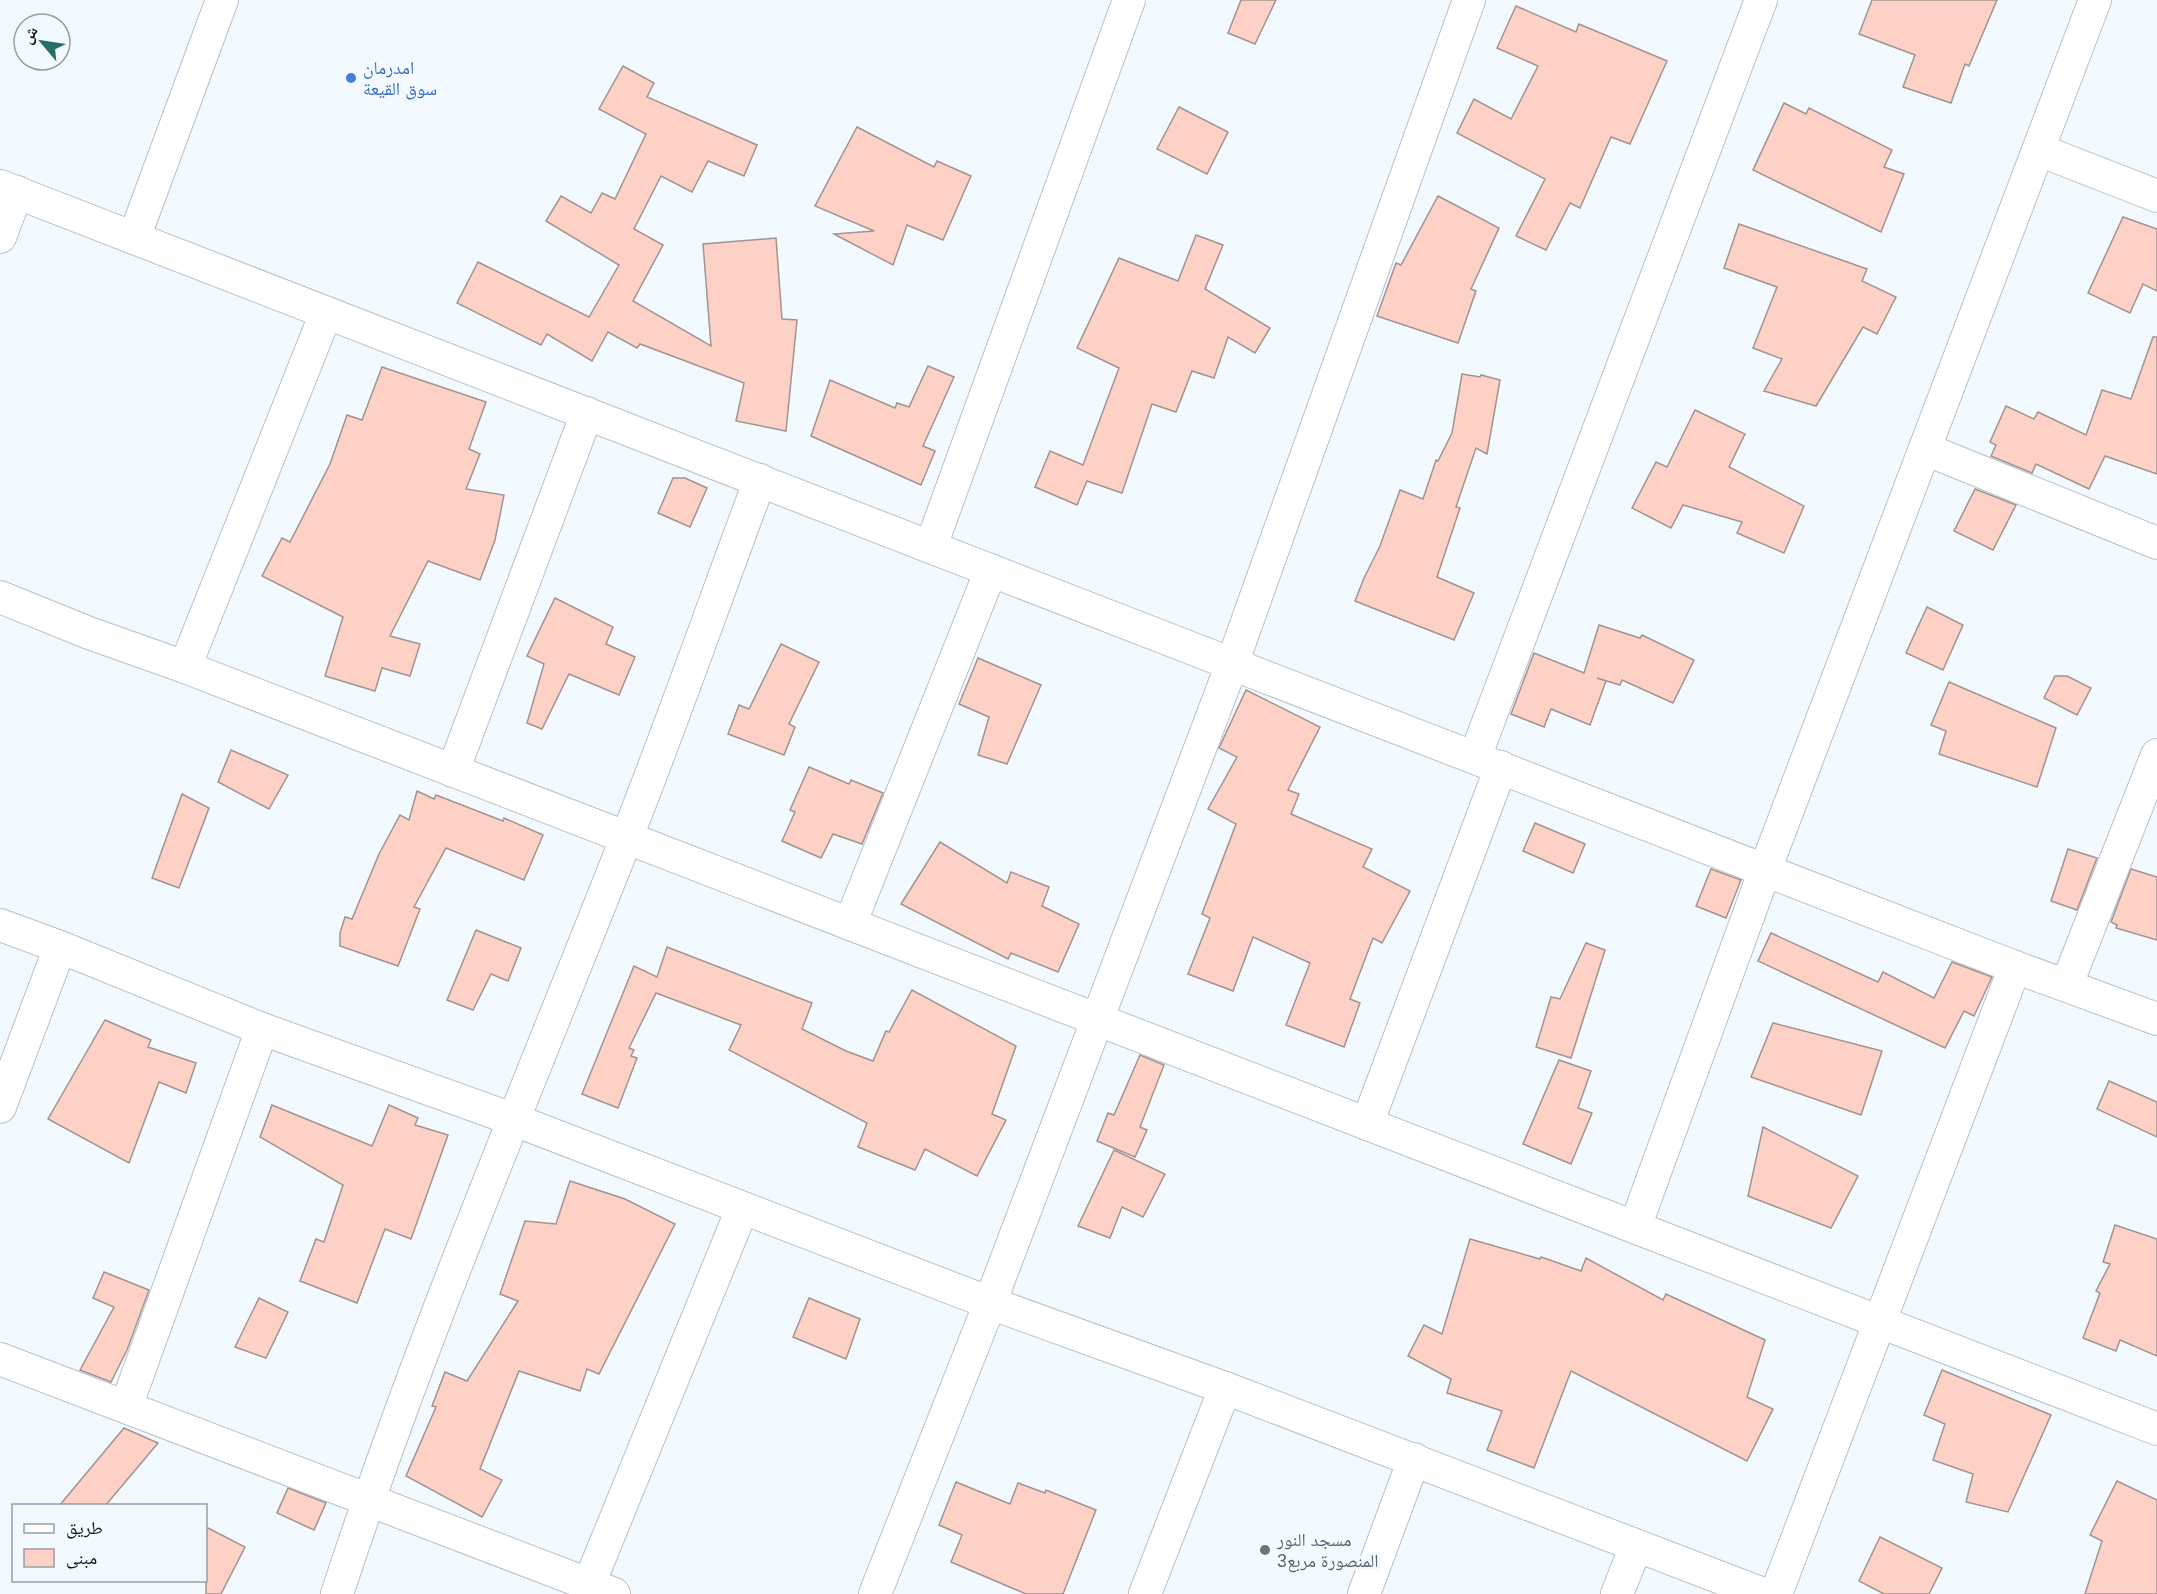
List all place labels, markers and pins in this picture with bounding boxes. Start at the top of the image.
place label: امدرمان سوق القيعة [363,58,437,100]
marker: امدرمان سوق القيعة [344,71,358,85]
place label: مسجد النور المنصورة مربع3 [1276,1530,1379,1573]
marker: مسجد النور المنصورة مربع3 [1258,1543,1272,1557]

